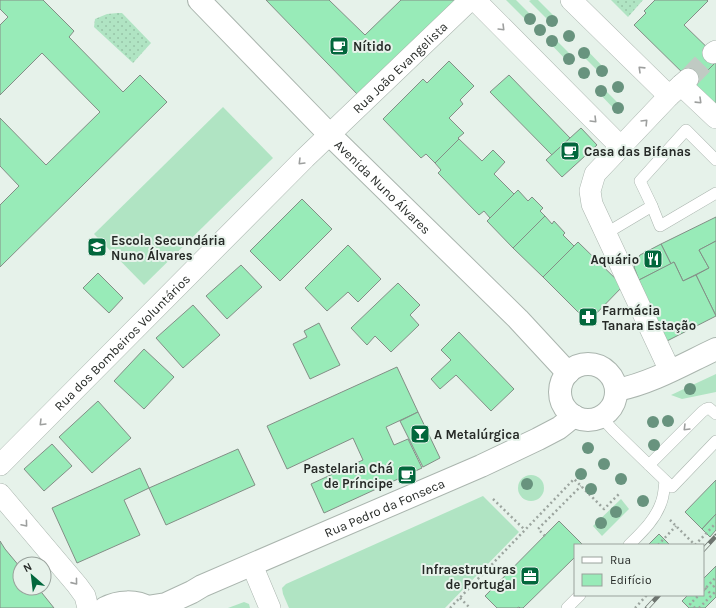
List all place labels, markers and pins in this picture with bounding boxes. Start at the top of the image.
cafe icon: Nítido [328,35,350,57]
place label: Nítido [353,39,391,54]
cafe icon: Casa das Bifanas [559,140,581,162]
place label: Casa das Bifanas [584,144,691,159]
place label: Escola Secundária Nuno Álvares [111,233,225,263]
school or university icon: Escola Secundária Nuno Álvares [86,236,108,258]
restaurant icon: Aquário [642,248,664,270]
place label: Aquário [590,252,639,268]
place label: Farmácia Tanara Estação [602,303,696,333]
pharmacy icon: Farmácia Tanara Estação [577,306,599,328]
bar icon: A Metalúrgica [409,423,431,445]
place label: A Metalúrgica [434,427,520,442]
place label: Pastelaria Chá de Príncipe [303,461,393,491]
cafe icon: Pastelaria Chá de Príncipe [396,464,418,486]
place label: Infraestruturas de Portugal [421,562,516,592]
office icon: Infraestruturas de Portugal [519,565,541,587]

